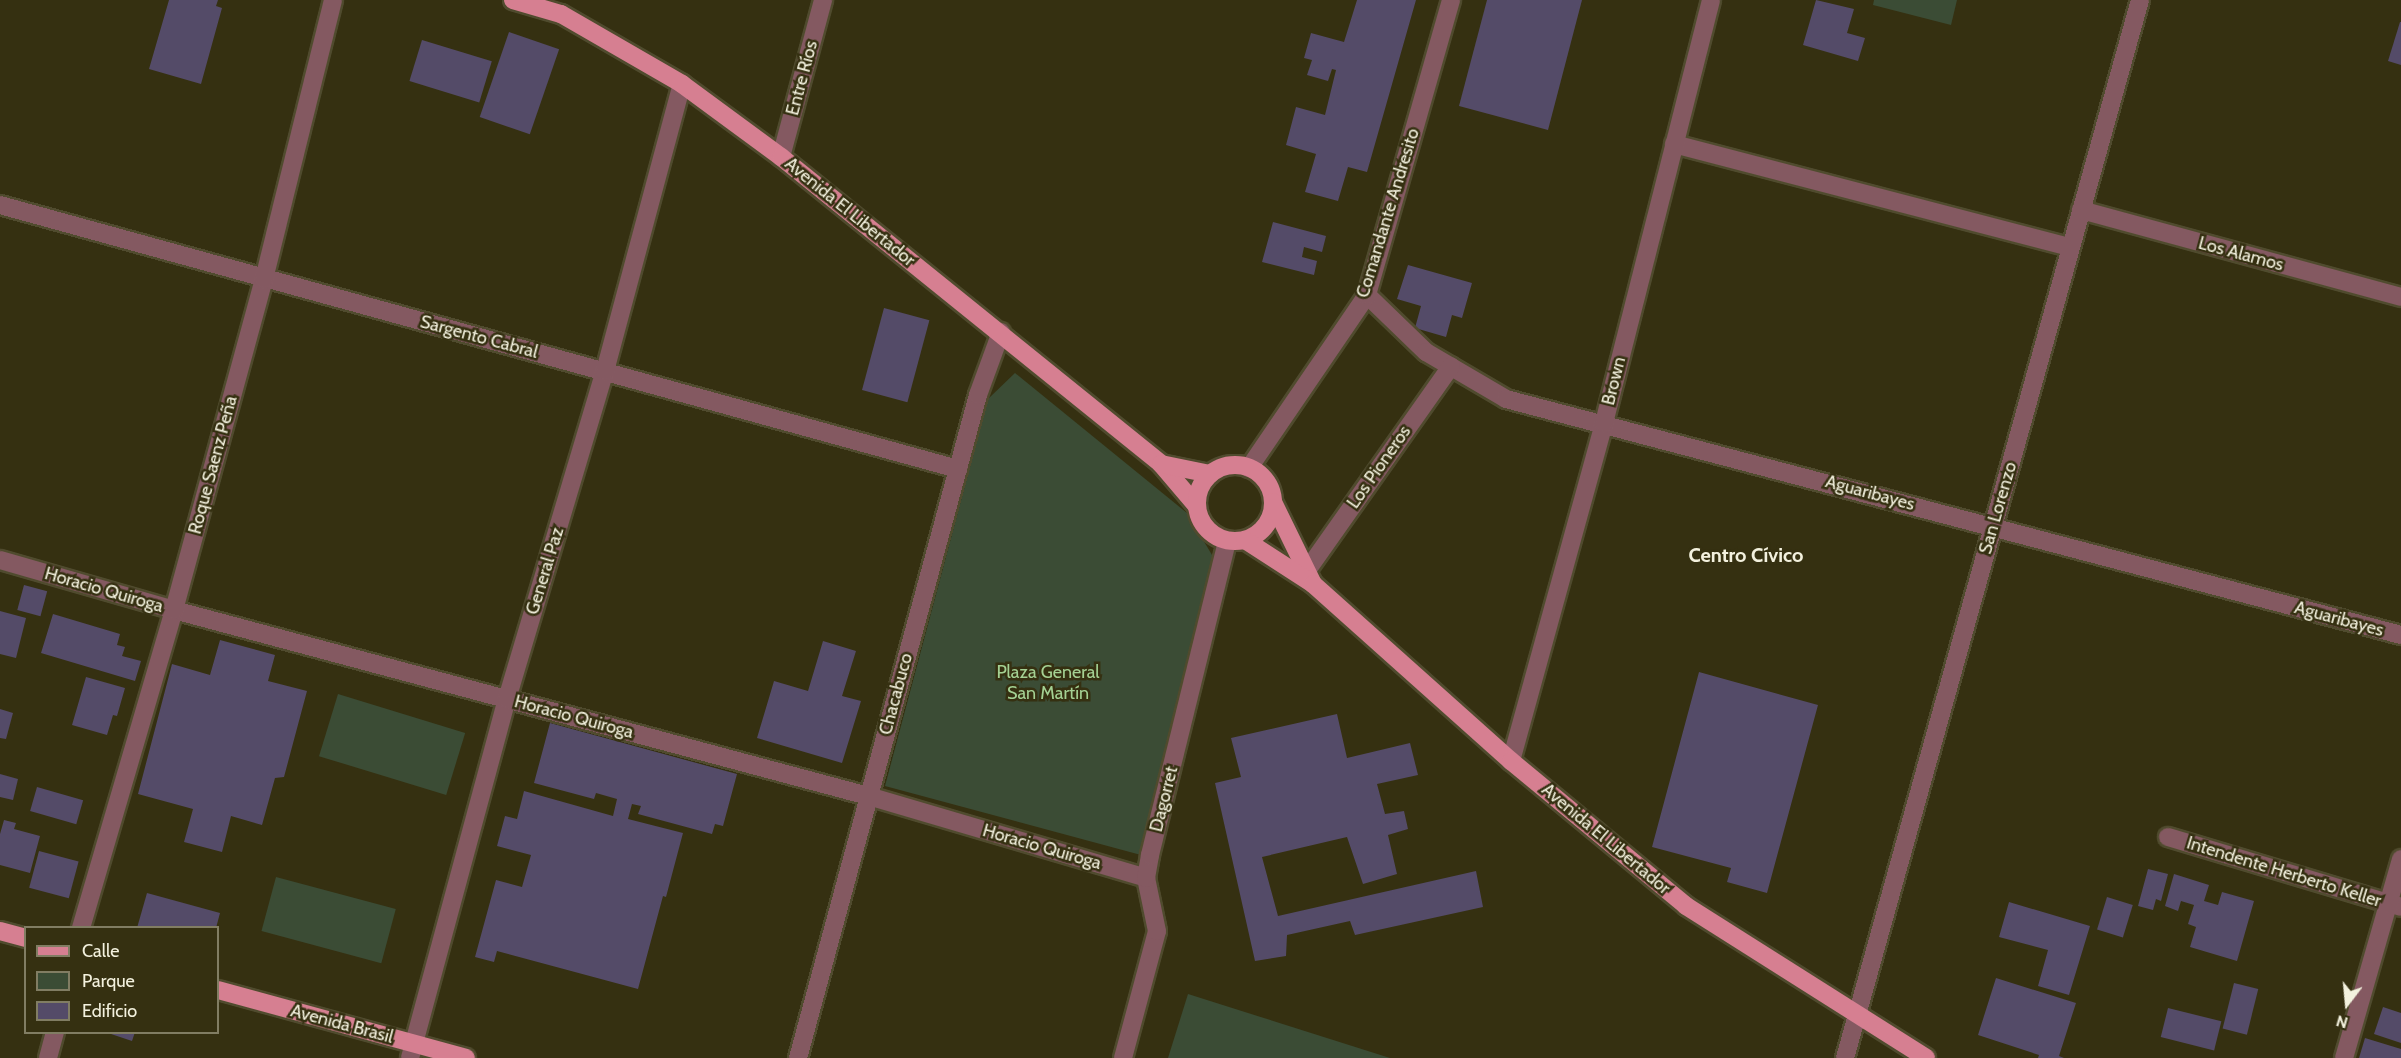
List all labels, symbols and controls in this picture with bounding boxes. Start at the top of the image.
street label: Entre Ríos [782,38,822,118]
street label: Comandante Andresito [1352,126,1424,300]
street label: Avenida El Libertador [781,153,919,271]
street label: Los Alamos [2196,232,2286,276]
street label: Sargento Cabral [418,311,540,363]
street label: Brown [1598,355,1630,407]
street label: Roque Saenz Peña [184,394,242,536]
street label: Los Pioneros [1343,421,1415,513]
street label: San Lorenzo [1975,459,2021,557]
street label: Aguaribayes [1823,471,1917,515]
street label: General Paz [521,525,569,617]
district label: Centro Cívico [1689,543,1803,567]
street label: Horacio Quiroga [42,563,166,617]
street label: Aguaribayes [2292,597,2386,641]
street label: Chacabuco [875,651,917,737]
park label: Plaza General San Martín [996,662,1100,704]
street label: Horacio Quiroga [512,691,636,743]
street label: Dagorret [1145,764,1183,834]
street label: Avenida El Libertador [1537,779,1675,899]
street label: Horacio Quiroga [980,820,1104,874]
street label: Intendente Herberto Keller [2184,832,2384,912]
legend [24,926,219,1034]
text: Calle [82,940,119,962]
text: Parque [82,970,135,992]
north arrow [2317,974,2377,1034]
text: Edificio [82,1000,137,1022]
street label: Avenida Brasil [288,1000,396,1048]
text: N [2334,1011,2350,1032]

